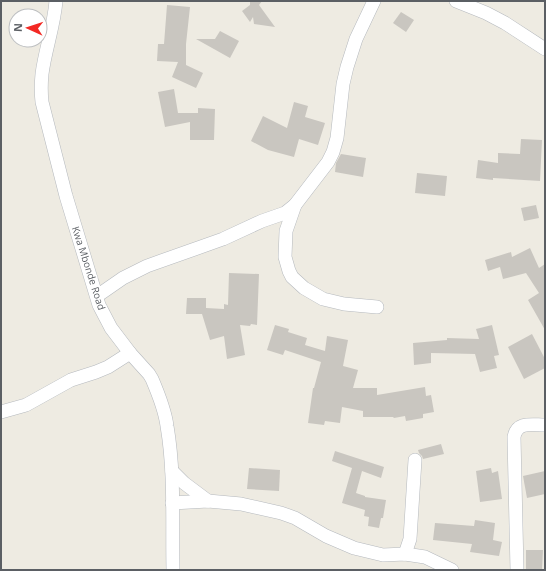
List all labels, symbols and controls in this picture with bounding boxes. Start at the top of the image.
north arrow [8,8,48,48]
text: N [10,23,25,32]
street label: Kwa Mbonde Road [69,224,109,312]

